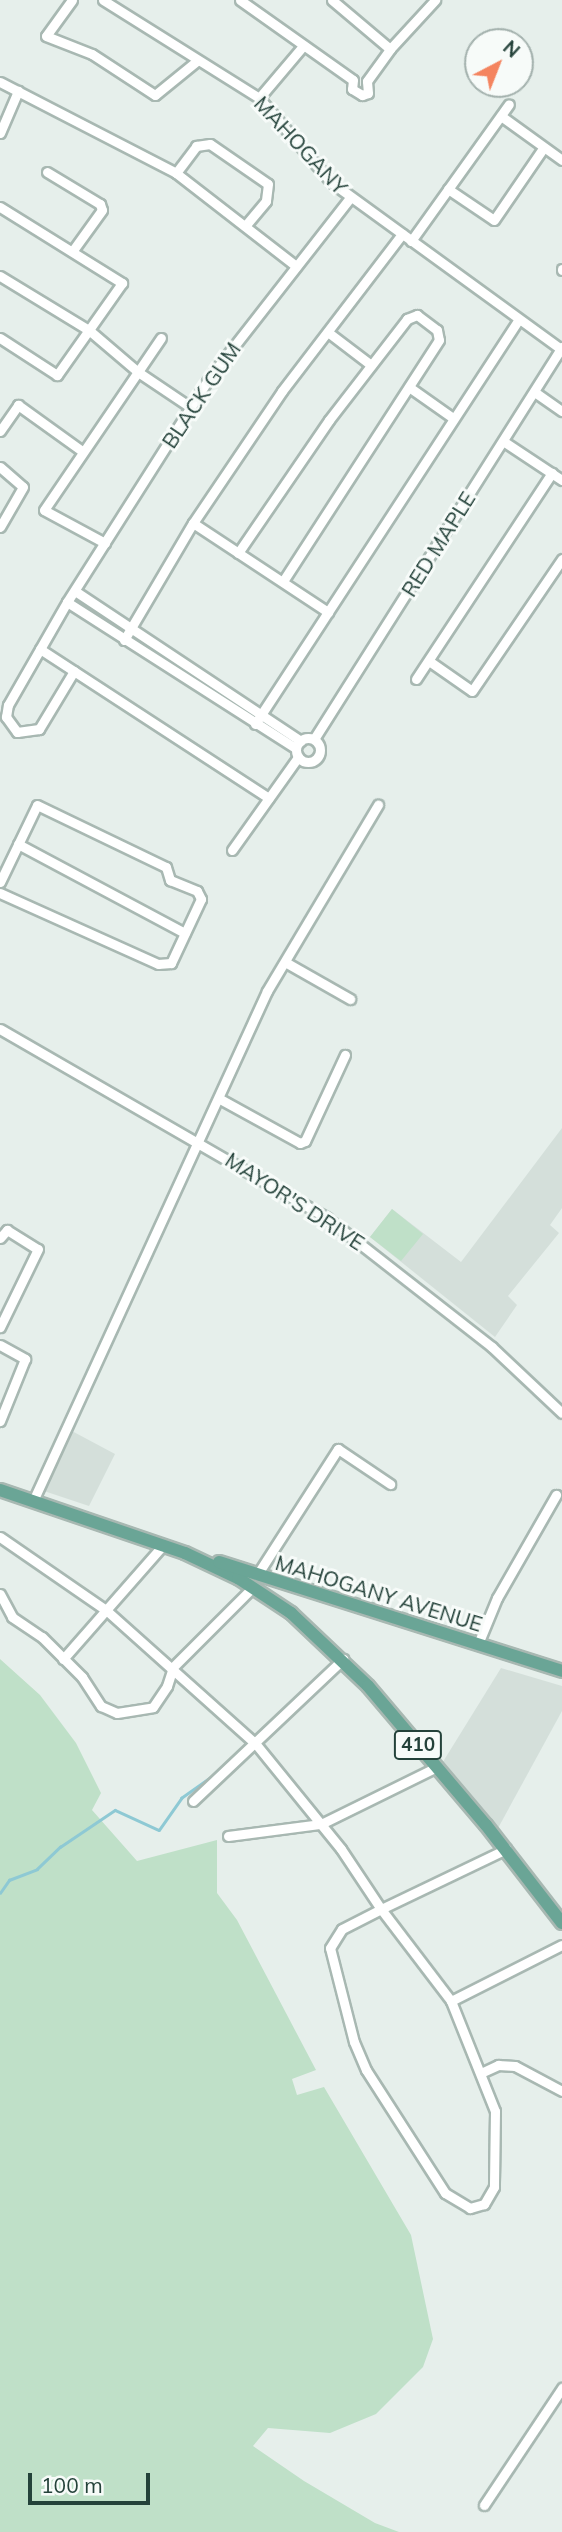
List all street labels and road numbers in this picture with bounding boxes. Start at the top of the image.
street label: MAHOGANY [249,91,353,199]
street label: BLACK GUM [156,337,246,453]
street label: RED MAPLE [396,487,480,601]
street label: MAYOR'S DRIVE [221,1147,369,1255]
street label: MAHOGANY AVENUE [272,1550,486,1636]
road number: 410 [394,1730,442,1760]

